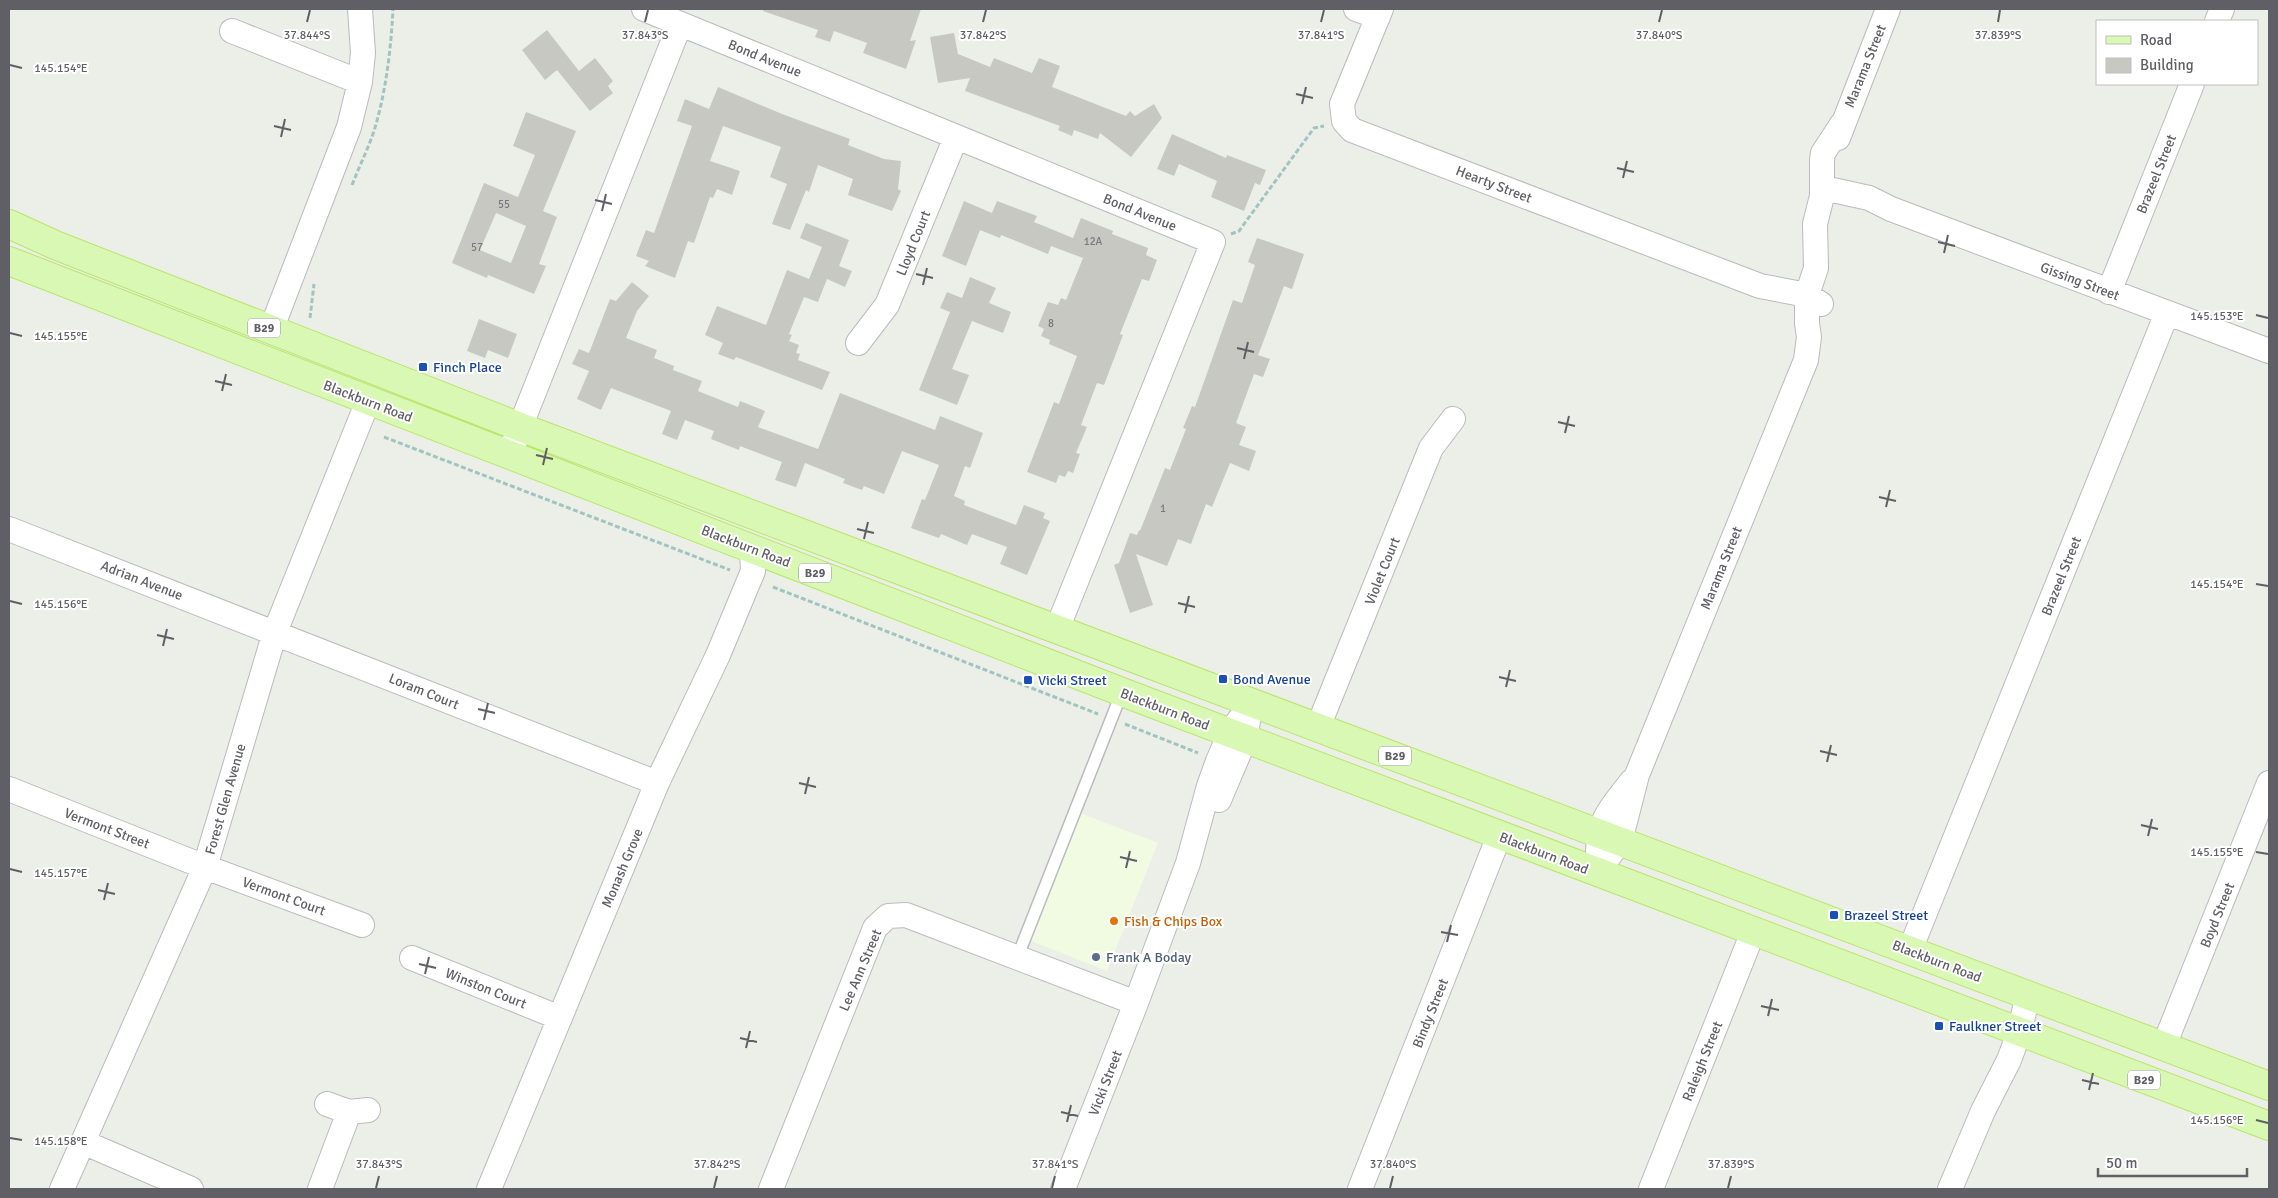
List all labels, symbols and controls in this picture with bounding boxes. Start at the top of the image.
legend [2096,20,2258,85]
street label: Marama Street [1841,22,1890,110]
text: 37.844°S [284,28,331,43]
text: 37.843°S [622,28,669,43]
text: 37.842°S [960,28,1007,43]
text: 37.841°S [1298,28,1345,43]
text: 37.840°S [1636,28,1683,43]
text: 37.839°S [1975,28,2022,43]
text: Road [2140,31,2172,49]
street label: Bond Avenue [726,36,804,81]
text: Building [2140,56,2194,74]
text: 145.154°E [34,61,88,76]
street label: Brazeel Street [2133,132,2180,216]
street label: Hearty Street [1453,162,1534,207]
street label: Bond Avenue [1101,190,1179,235]
house number: 55 [498,198,510,211]
street label: Lloyd Court [893,208,934,278]
house number: 12A [1084,235,1103,248]
house number: 57 [471,241,483,254]
street label: Gissing Street [2038,259,2122,304]
text: 145.153°E [2190,309,2244,324]
house number: 8 [1048,317,1054,330]
road number: B29 [248,318,280,338]
text: 145.155°E [34,329,88,344]
place label: Finch Place [433,359,502,376]
marker: Finch Place [417,361,429,373]
street label: Blackburn Road [321,377,415,426]
house number: 1 [1160,502,1166,515]
street label: Blackburn Road [699,522,793,571]
street label: Marama Street [1697,524,1746,612]
street label: Brazeel Street [2038,534,2085,618]
street label: Violet Court [1361,535,1404,608]
street label: Adrian Avenue [98,557,185,604]
road number: B29 [799,564,831,582]
text: 145.154°E [2190,577,2244,592]
text: 145.156°E [34,597,88,612]
street label: Loram Court [386,670,462,713]
place label: Bond Avenue [1233,671,1311,688]
place label: Vicki Street [1038,672,1107,689]
marker: Bond Avenue [1217,673,1229,685]
marker: Vicki Street [1022,674,1034,686]
street label: Blackburn Road [1118,685,1212,734]
street label: Forest Glen Avenue [202,742,249,857]
road number: B29 [1379,746,1411,766]
street label: Vermont Street [62,804,152,853]
street label: Monash Grove [598,826,647,910]
street label: Blackburn Road [1497,829,1591,878]
text: 145.155°E [2190,845,2244,860]
text: 145.157°E [34,866,88,881]
street label: Vermont Court [240,874,328,919]
street label: Boyd Street [2197,880,2238,950]
place label: Brazeel Street [1844,907,1928,924]
marker: Brazeel Street [1828,909,1840,921]
place label: Fish & Chips Box [1124,913,1223,930]
marker: Fish & Chips Box [1108,915,1120,927]
street label: Lee Ann Street [836,927,885,1014]
street label: Blackburn Road [1890,937,1984,986]
place label: Frank A Boday [1106,949,1192,966]
marker: Frank A Boday [1090,951,1102,963]
street label: Winston Court [443,965,529,1012]
street label: Bindy Street [1409,976,1452,1050]
place label: Faulkner Street [1949,1018,2041,1035]
street label: Raleigh Street [1679,1019,1726,1104]
marker: Faulkner Street [1933,1020,1945,1032]
street label: Vicki Street [1085,1048,1126,1118]
road number: B29 [2128,1070,2160,1090]
text: 145.156°E [2190,1113,2244,1128]
text: 145.158°E [34,1134,88,1149]
scale bar [2098,1146,2247,1178]
text: 50 m [2106,1154,2137,1172]
text: 37.843°S [356,1157,403,1172]
text: 37.842°S [694,1157,741,1172]
text: 37.841°S [1032,1157,1079,1172]
text: 37.840°S [1370,1157,1417,1172]
text: 37.839°S [1708,1157,1755,1172]

